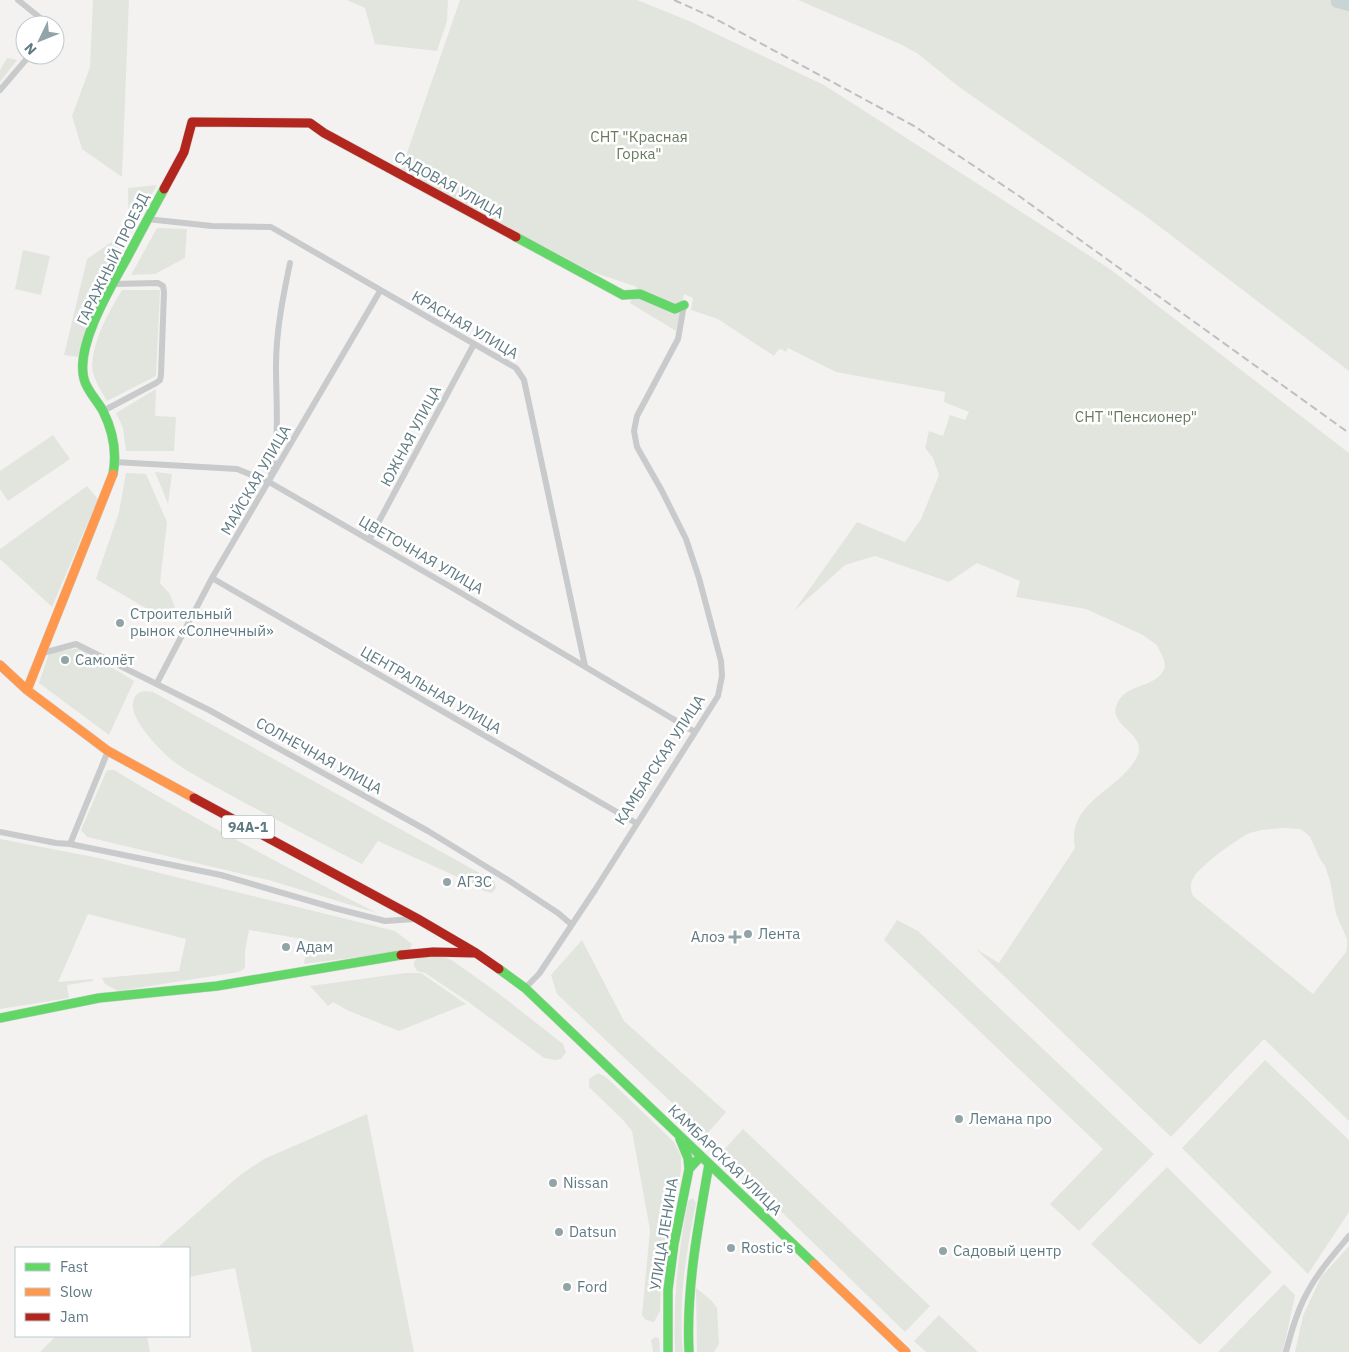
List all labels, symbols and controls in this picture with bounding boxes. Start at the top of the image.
north arrow [15,15,65,65]
text: N [20,39,41,59]
park label: СНТ "Красная Горка" [590,127,688,163]
street label: САДОВАЯ УЛИЦА [391,147,508,223]
street label: ГАРАЖНЫЙ ПРОЕЗД [72,189,153,328]
street label: КРАСНАЯ УЛИЦА [409,286,522,363]
street label: ЮЖНАЯ УЛИЦА [376,382,445,490]
park label: СНТ "Пенсионер" [1075,407,1197,426]
street label: МАЙСКАЯ УЛИЦА [216,421,295,538]
street label: ЦВЕТОЧНАЯ УЛИЦА [355,511,487,598]
place label: Строительный рынок «Солнечный» [130,604,274,640]
marker: Строительный рынок «Солнечный» [114,617,126,629]
street label: ЦЕНТРАЛЬНАЯ УЛИЦА [357,641,505,738]
place label: Самолёт [75,650,135,669]
marker: Самолёт [59,654,71,666]
street label: КАМБАРСКАЯ УЛИЦА [610,691,709,828]
street label: СОЛНЕЧНАЯ УЛИЦА [253,713,386,798]
road number: 94А-1 [222,816,274,839]
place label: АГЗС [457,872,492,891]
marker: АГЗС [441,876,453,888]
place label: Лента [758,924,800,943]
place label: Алоэ [691,927,725,946]
marker: Лента [742,928,754,940]
marker: Алоэ [729,931,741,943]
place label: Адам [296,937,333,956]
marker: Адам [280,941,292,953]
street label: КАМБАРСКАЯ УЛИЦА [664,1100,787,1219]
place label: Лемана про [969,1109,1052,1128]
marker: Лемана про [953,1113,965,1125]
place label: Nissan [563,1173,608,1192]
street label: УЛИЦА ЛЕНИНА [645,1176,682,1292]
marker: Nissan [547,1177,559,1189]
place label: Datsun [569,1222,617,1241]
marker: Datsun [553,1226,565,1238]
place label: Rostic's [741,1238,793,1257]
place label: Садовый центр [953,1241,1061,1260]
marker: Rostic's [725,1242,737,1254]
marker: Садовый центр [937,1245,949,1257]
legend [15,1247,190,1337]
text: Fast [60,1257,88,1276]
place label: Ford [577,1277,608,1296]
marker: Ford [561,1281,573,1293]
text: Slow [60,1282,93,1301]
text: Jam [60,1307,89,1326]

